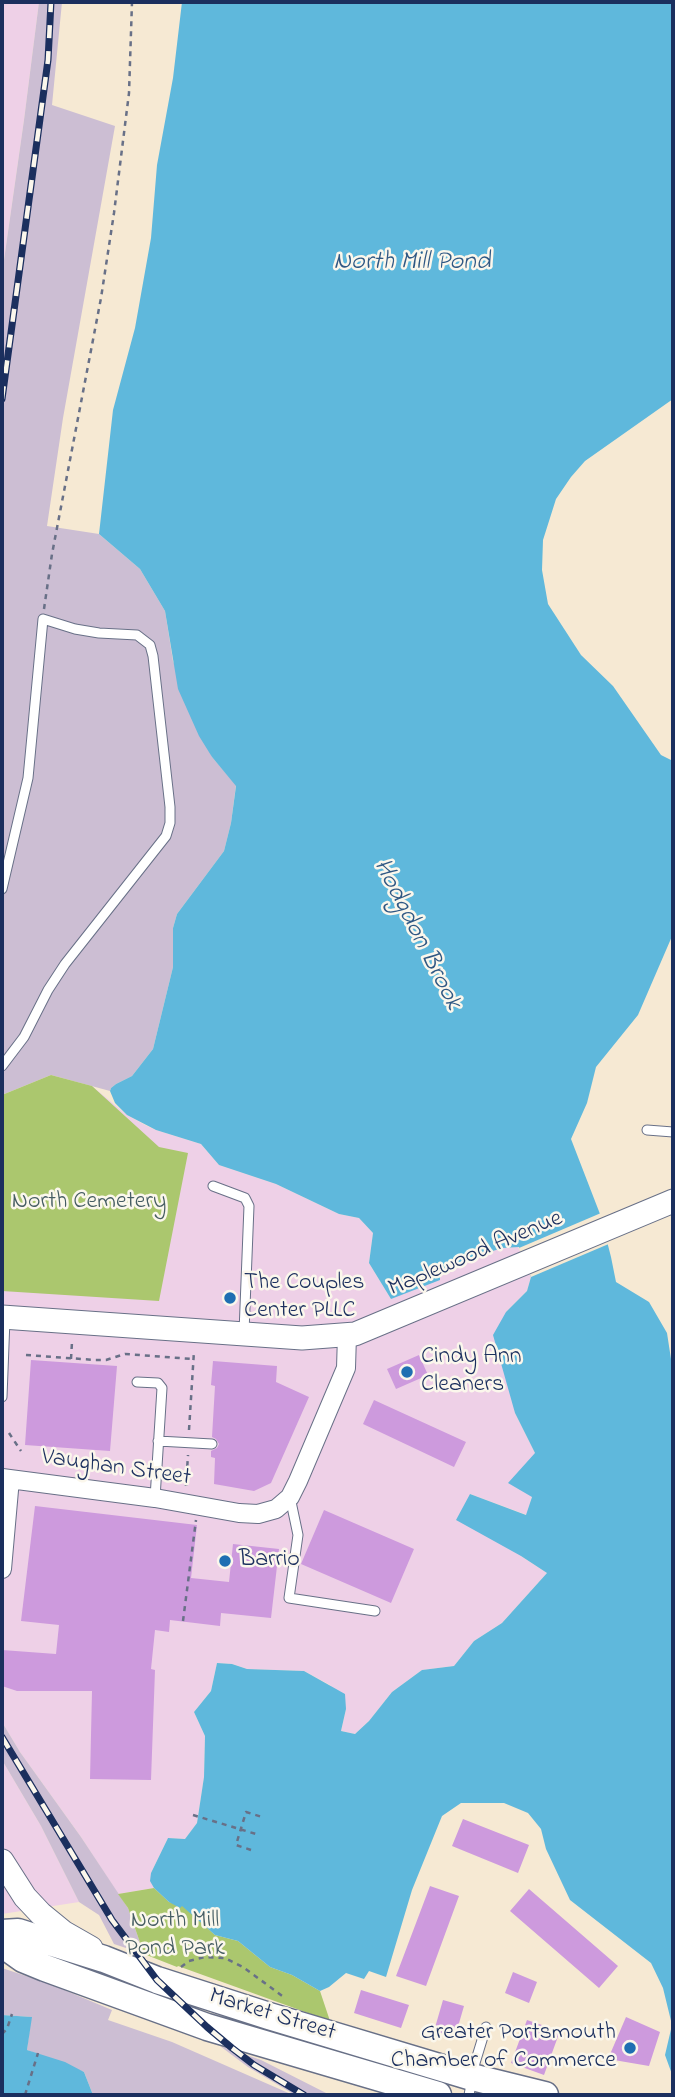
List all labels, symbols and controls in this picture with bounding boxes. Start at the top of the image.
water label: North Mill Pond [334,248,490,280]
water label: Hodgdon Brook [365,854,467,1016]
park label: North Cemetery [12,1189,166,1217]
street label: Maplewood Avenue [385,1205,567,1305]
place label: The Couples Center PLLC [244,1270,365,1326]
marker: The Couples Center PLLC [222,1290,238,1306]
place label: Cindy Ann Cleaners [421,1344,522,1400]
marker: Cindy Ann Cleaners [399,1364,415,1380]
street label: Vaughan Street [40,1444,192,1494]
place label: Barrio [239,1547,300,1575]
marker: Barrio [217,1553,233,1569]
park label: North Mill Pond Park [125,1908,225,1964]
street label: Market Street [205,1983,339,2049]
place label: Greater Portsmouth Chamber of Commerce [391,2020,616,2076]
marker: Greater Portsmouth Chamber of Commerce [622,2040,638,2056]

